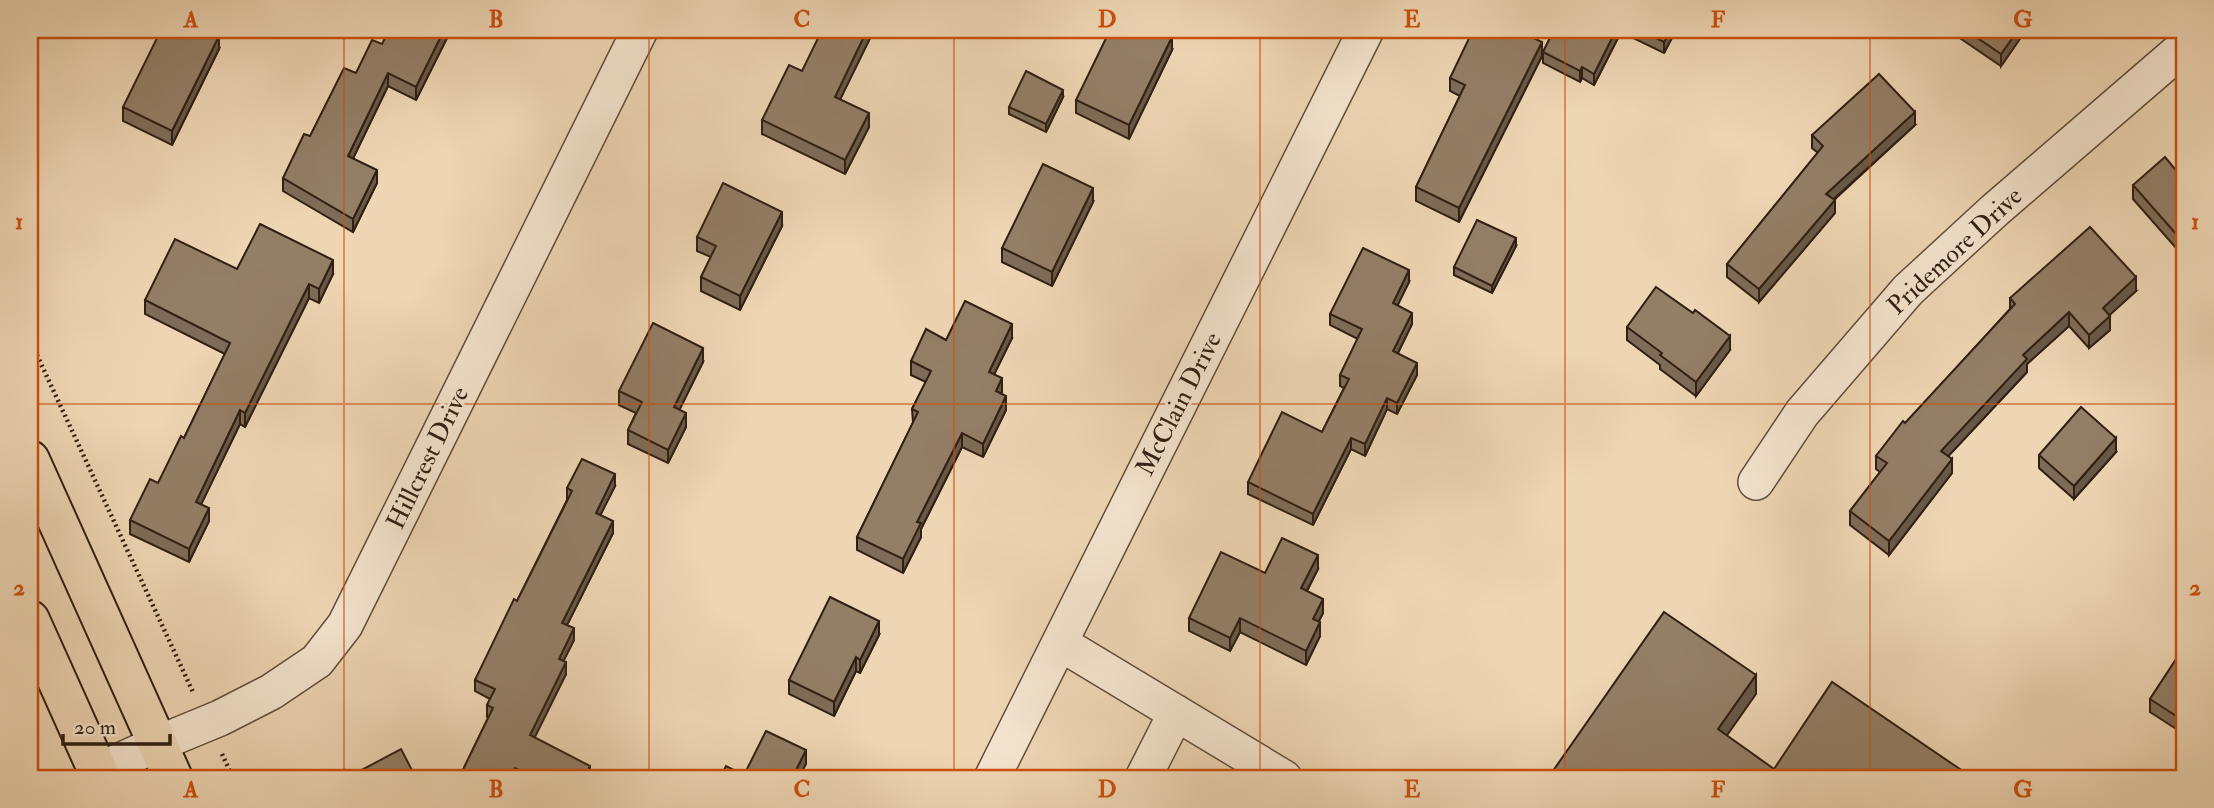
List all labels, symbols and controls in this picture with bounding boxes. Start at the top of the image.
text: A [183,5,199,34]
text: B [488,5,504,34]
text: C [794,5,810,34]
text: D [1098,5,1116,34]
text: E [1404,5,1421,34]
text: F [1711,5,1726,34]
text: G [2013,5,2033,34]
street label: Pridemore Drive [1881,180,2029,322]
text: 1 [15,207,23,236]
text: 1 [2191,207,2199,236]
street label: McClain Drive [1129,327,1229,481]
street label: Hillcrest Drive [380,381,476,535]
text: 2 [13,573,25,602]
text: 2 [2189,573,2201,602]
scale bar [63,703,170,747]
text: 20 m [74,714,116,741]
text: A [183,775,199,804]
text: B [488,775,504,804]
text: C [794,775,810,804]
text: D [1098,775,1116,804]
text: E [1404,775,1421,804]
text: F [1711,775,1726,804]
text: G [2013,775,2033,804]

